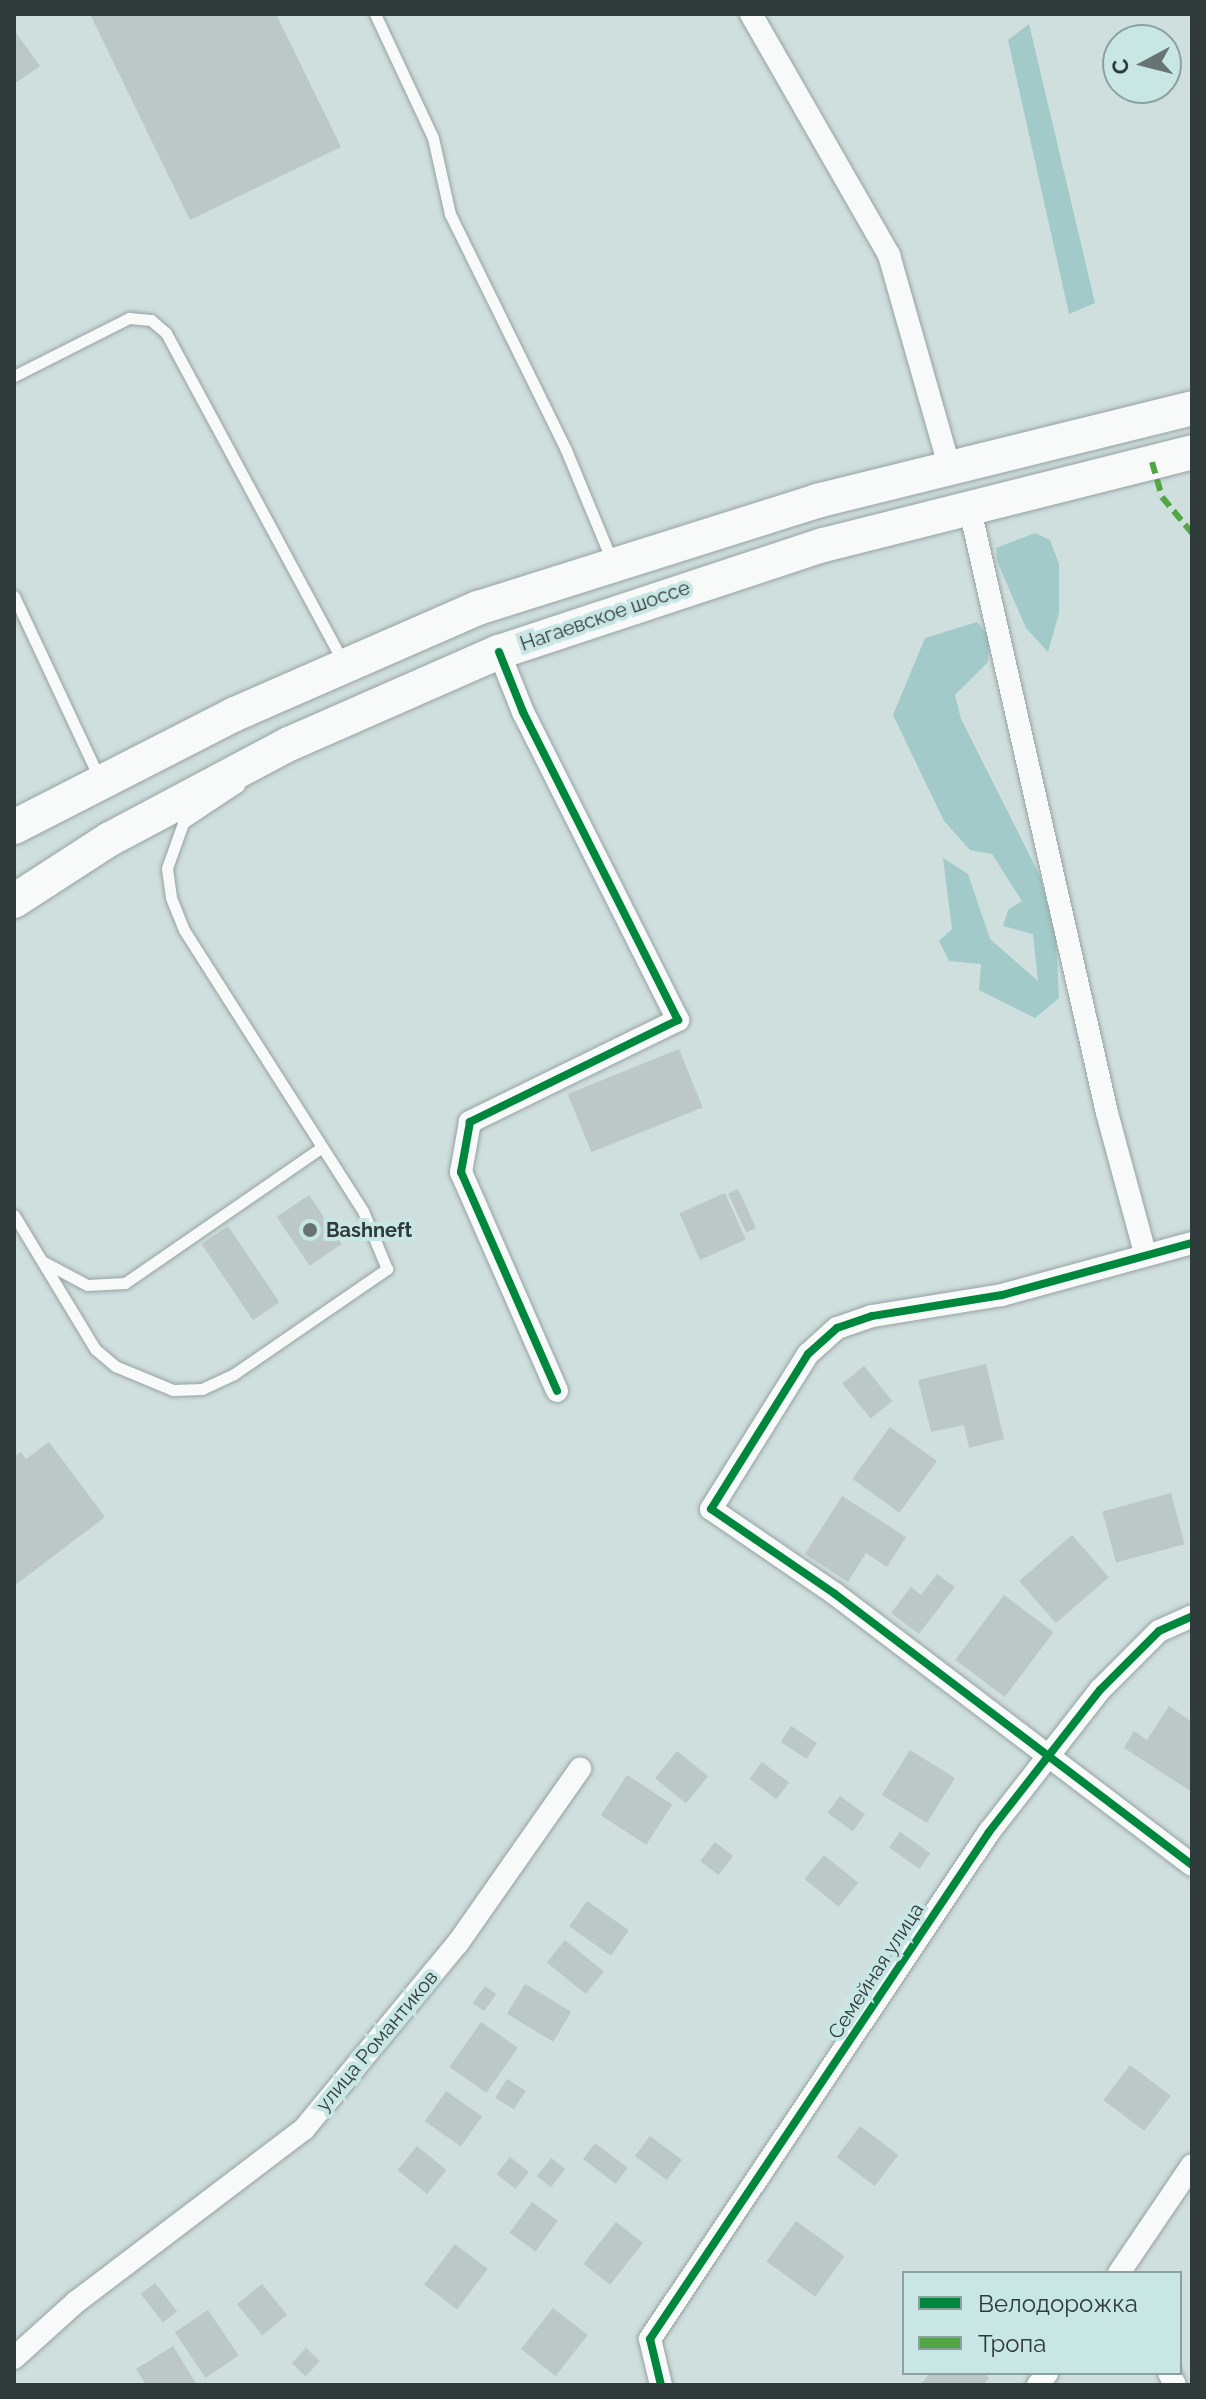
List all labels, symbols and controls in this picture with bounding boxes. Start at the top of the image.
north arrow [1102,24,1182,104]
text: С [1106,58,1134,76]
street label: Нагаевское шоссе [517,576,693,656]
place label: Bashneft [326,1218,412,1242]
marker: Bashneft [301,1221,319,1239]
street label: Семейная улица [823,1898,929,2044]
street label: улица Романтиков [311,1966,443,2116]
legend [902,2271,1182,2375]
text: Велодорожка [978,2289,1138,2318]
text: Тропа [978,2329,1046,2358]

